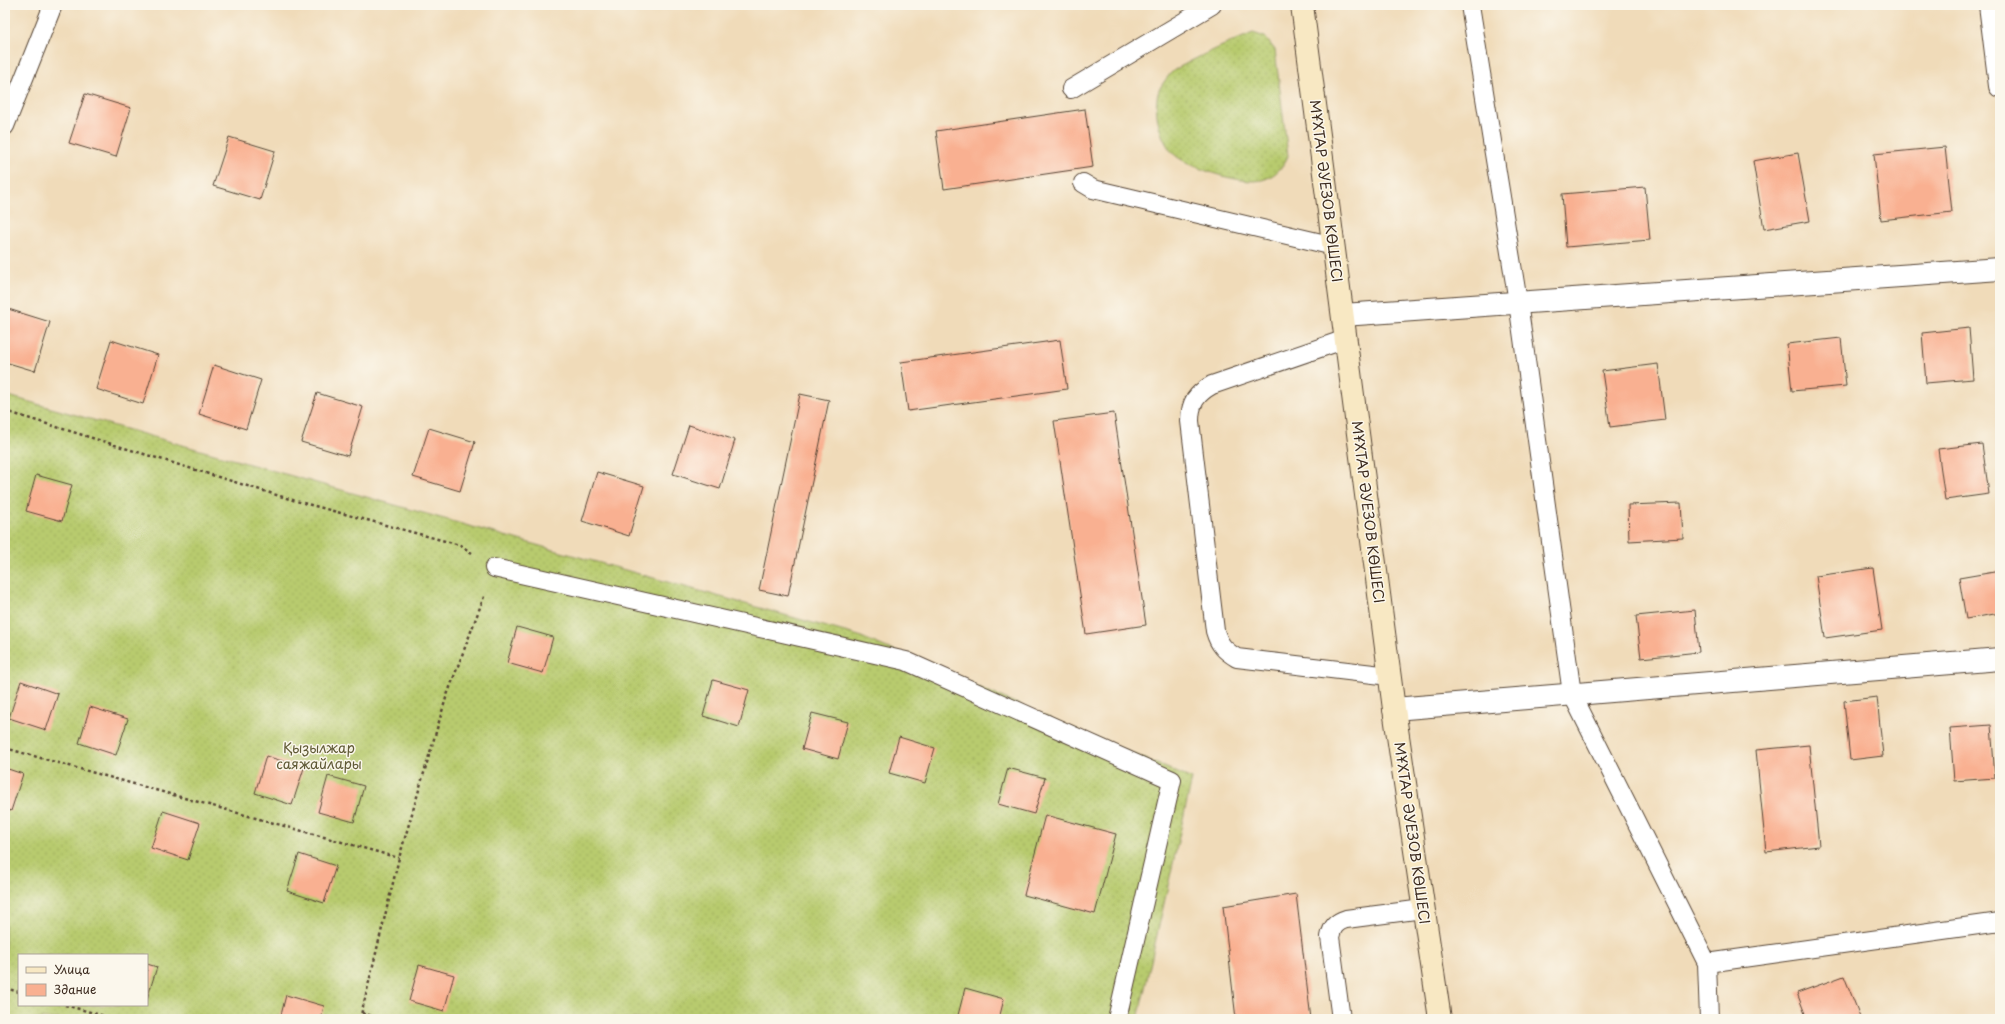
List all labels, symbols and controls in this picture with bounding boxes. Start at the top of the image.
street label: МҰХТАР ӘУЕЗОВ КӨШЕСІ [1305,99,1348,283]
street label: МҰХТАР ӘУЕЗОВ КӨШЕСІ [1347,420,1390,604]
park label: Қызылжар саяжайлары [276,737,362,774]
street label: МҰХТАР ӘУЕЗОВ КӨШЕСІ [1389,741,1436,925]
legend [18,954,148,1006]
text: Улица [54,960,90,978]
text: Здание [54,980,96,998]

